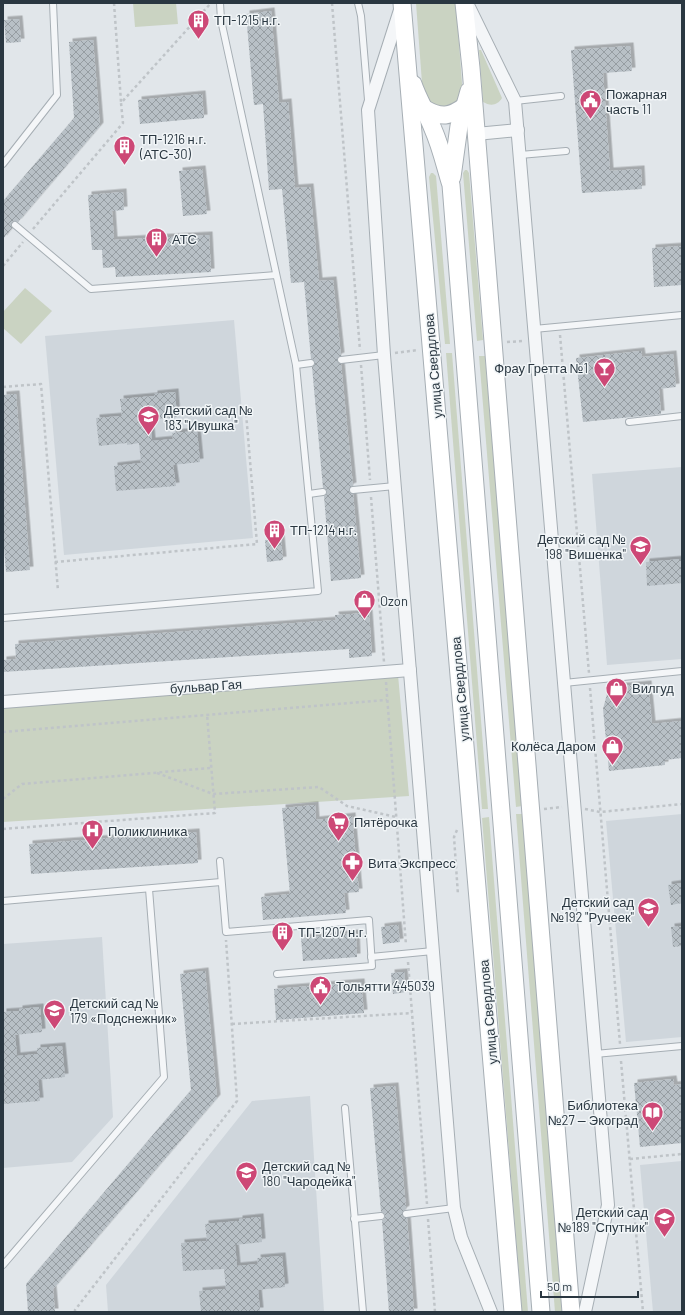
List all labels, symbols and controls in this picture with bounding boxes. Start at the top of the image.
building icon: ТП-1215 н.г. [186,7,212,40]
place label: ТП-1215 н.г. [214,12,281,28]
place label: Пожарная часть 11 [606,86,667,117]
public building icon: Пожарная часть 11 [578,88,604,121]
place label: ТП-1216 н.г. (АТС-30) [139,131,207,162]
building icon: ТП-1216 н.г. (АТС-30) [111,133,137,166]
building icon: АТС [143,226,169,259]
place label: АТС [172,231,197,247]
street label: улица Свердлова [420,312,446,419]
bar icon: Фрау Гретта №1 [591,355,617,388]
place label: Фрау Гретта №1 [494,360,588,376]
place label: Детский сад № 183 "Ивушка" [164,402,253,433]
school or university icon: Детский сад № 183 "Ивушка" [136,404,162,437]
building icon: ТП-1214 н.г. [261,517,287,550]
place label: ТП-1214 н.г. [290,522,357,538]
place label: Детский сад № 198 "Вишенка" [537,531,627,562]
school or university icon: Детский сад № 198 "Вишенка" [628,533,654,566]
shop icon: Ozon [352,588,378,621]
place label: Ozon [380,593,408,609]
street label: улица Свердлова [447,635,473,742]
shop icon: Вилгуд [604,675,630,708]
street label: бульвар Гая [169,676,243,696]
place label: Вилгуд [632,680,674,696]
shop icon: Колёса Даром [599,733,625,766]
place label: Колёса Даром [511,738,596,754]
supermarket icon: Пятёрочка [326,809,352,842]
place label: Пятёрочка [354,814,418,830]
hospital icon: Поликлиника [79,818,105,851]
place label: Поликлиника [108,823,188,839]
pharmacy icon: Вита Экспресс [340,850,366,883]
place label: Вита Экспресс [368,855,456,871]
place label: Детский сад №192 "Ручеек" [550,894,635,925]
school or university icon: Детский сад №192 "Ручеек" [636,896,662,929]
building icon: ТП-1207 н.г. [269,919,295,952]
place label: ТП-1207 н.г. [298,924,367,940]
street label: улица Свердлова [475,958,501,1065]
public building icon: Тольятти 445039 [308,973,334,1006]
place label: Тольятти 445039 [336,978,435,994]
place label: Детский сад № 179 «Подснежник» [70,995,178,1026]
school or university icon: Детский сад № 179 «Подснежник» [42,997,68,1030]
place label: Библиотека №27 — Экоград [548,1097,639,1128]
library icon: Библиотека №27 — Экоград [640,1099,666,1132]
place label: Детский сад № 180 "Чародейка" [262,1158,356,1189]
school or university icon: Детский сад № 180 "Чародейка" [234,1160,260,1193]
place label: Детский сад №189 "Спутник" [558,1204,649,1235]
school or university icon: Детский сад №189 "Спутник" [651,1206,677,1239]
scale bar [541,1273,638,1299]
text: 50 m [547,1279,572,1293]

